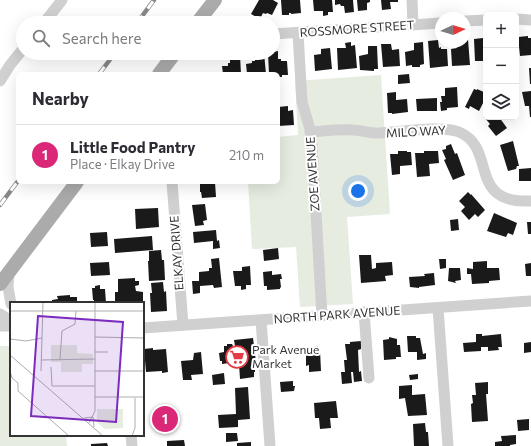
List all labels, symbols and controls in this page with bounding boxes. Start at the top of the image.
north arrow [435,12,471,48]
map controls [483,12,519,120]
button: + [483,12,519,48]
search box [16,16,280,60]
street label: ROSSMORE STREET [299,17,415,39]
icon: search [30,27,52,49]
text: Search here [62,29,141,47]
button: − [483,48,519,84]
button: layers [483,84,519,120]
text: Nearby [32,88,89,109]
street label: MILO WAY [386,122,446,140]
street label: ZOE AVENUE [302,136,322,212]
text: Little Food Pantry [70,138,196,156]
text: 1 [42,147,48,163]
text: 210 m [229,147,264,163]
text: Place · Elkay Drive [70,156,175,172]
your location [348,181,368,201]
street label: ELKAY DRIVE [166,215,186,291]
inset map [10,302,144,436]
street label: NORTH PARK AVENUE [273,303,401,325]
place label: Park Avenue Market [252,342,319,370]
supermarket icon: Park Avenue Market [224,344,250,370]
pin: 1 [152,404,178,434]

